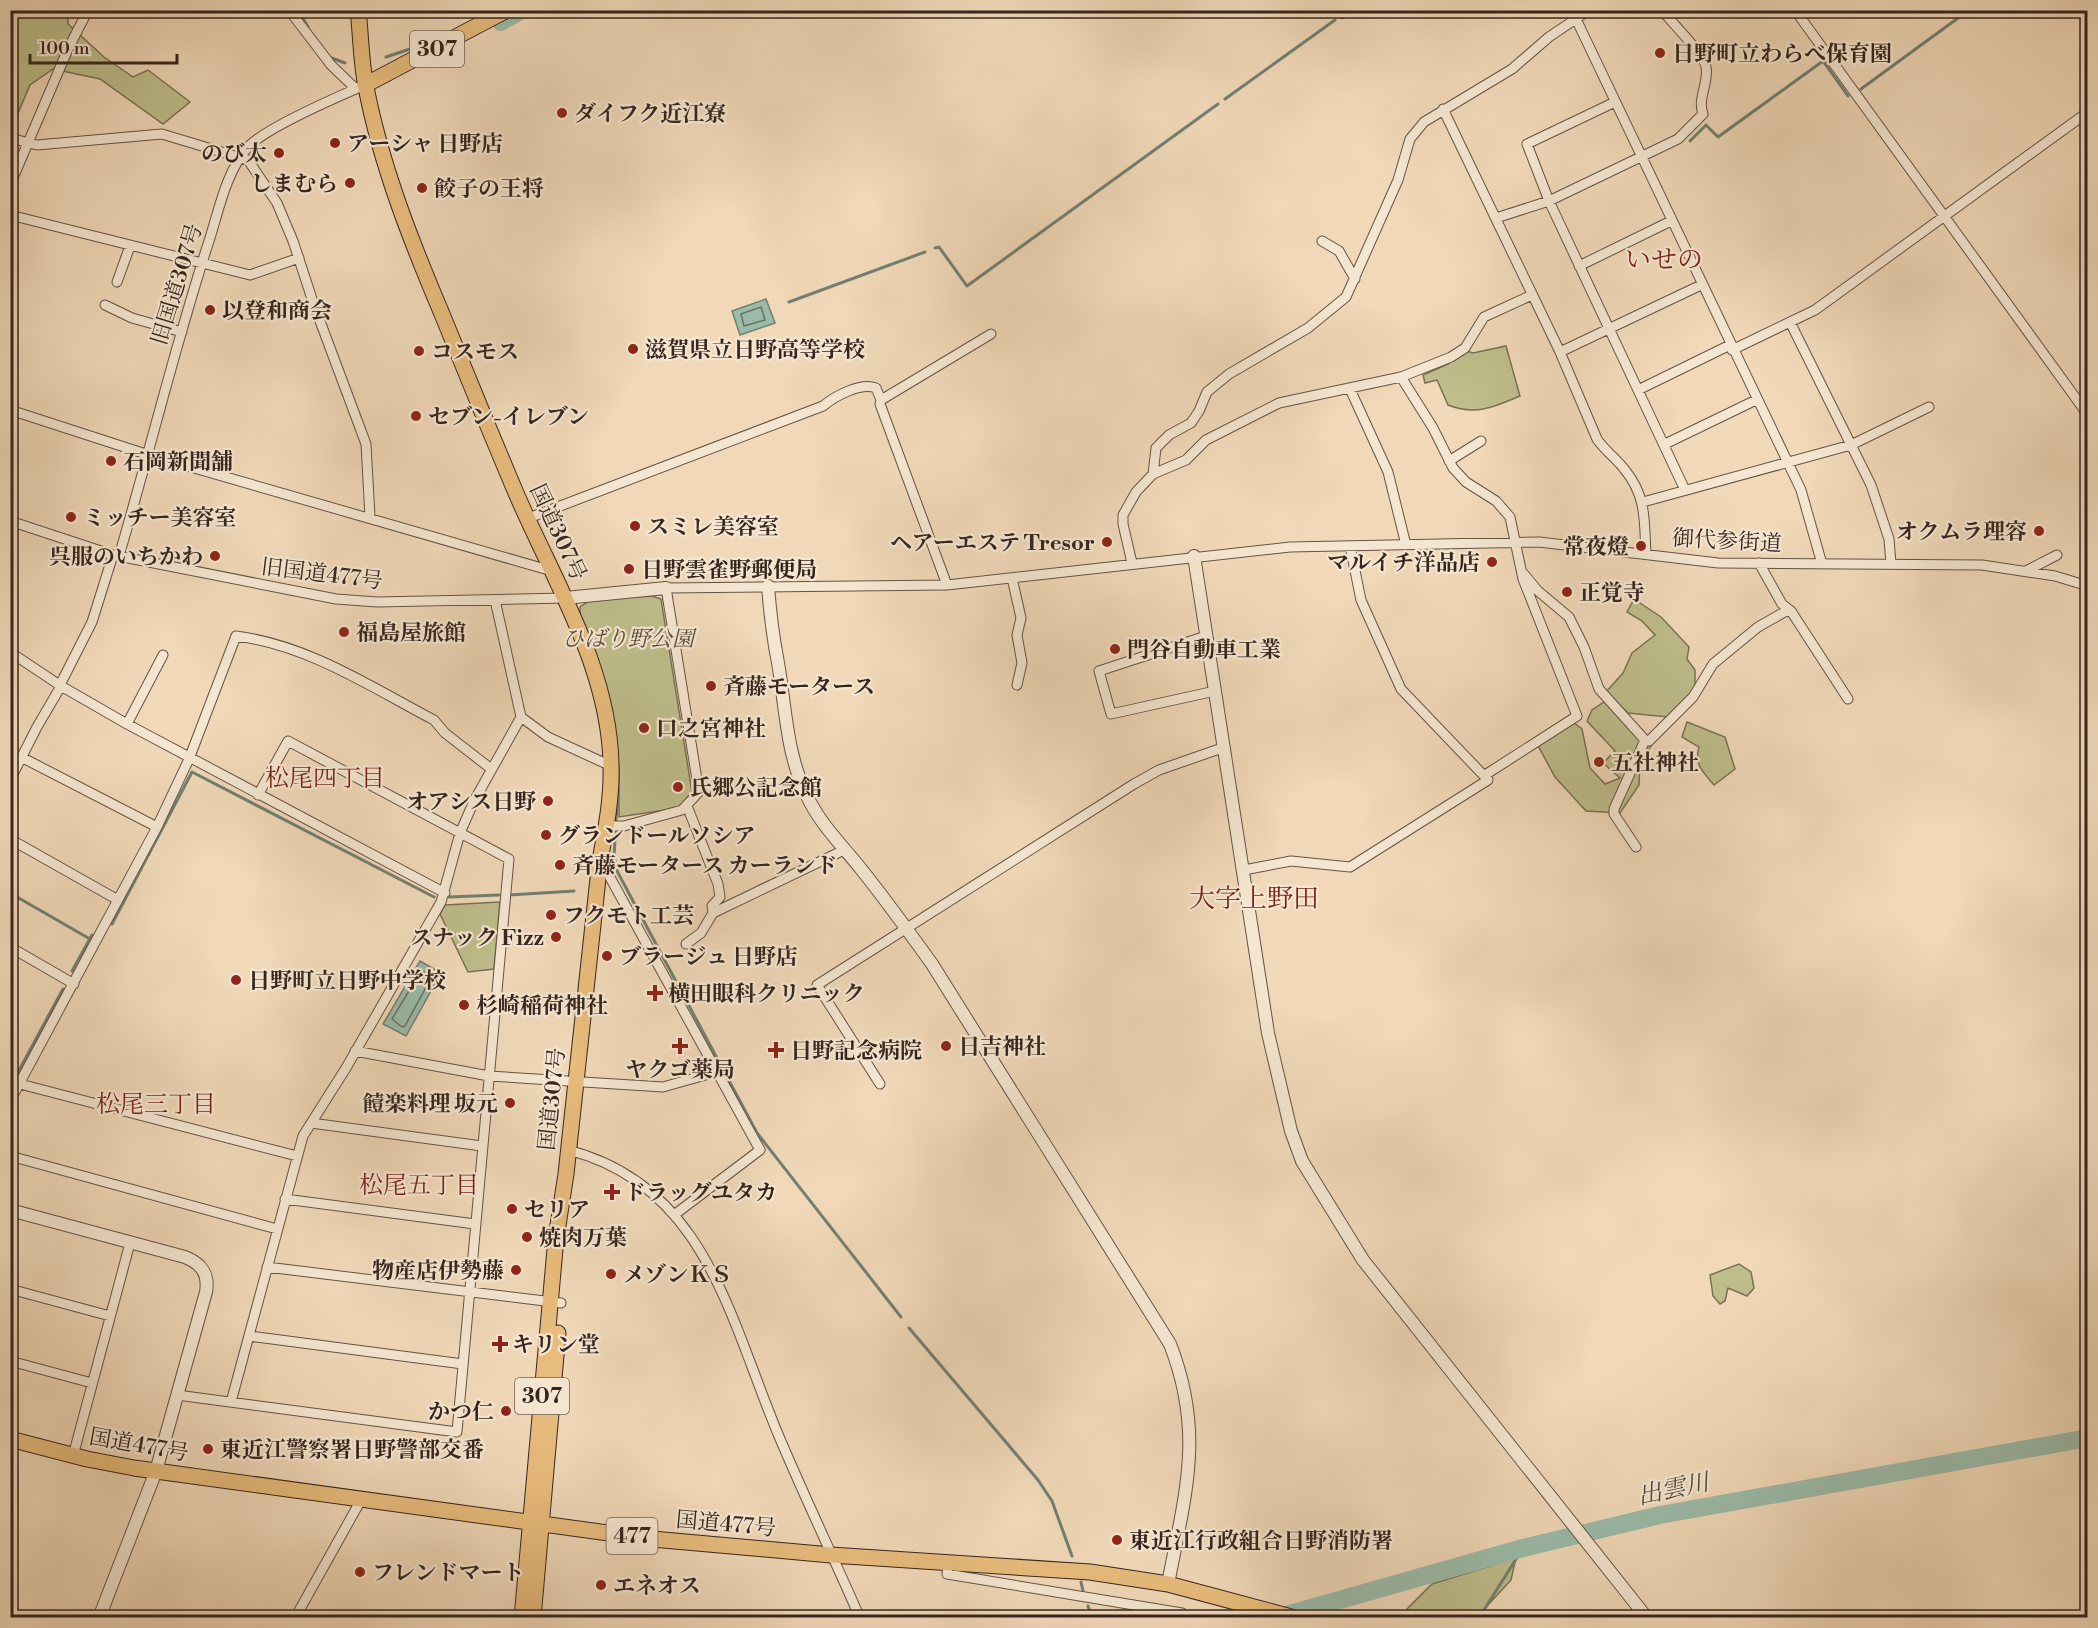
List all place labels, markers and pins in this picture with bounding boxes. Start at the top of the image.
place label: 日野町立わらべ保育園 [1672,41,1892,68]
marker: 日野町立わらべ保育園 [1653,46,1667,60]
place label: ダイフク近江寮 [574,101,726,128]
marker: ダイフク近江寮 [555,106,569,120]
place label: アーシャ 日野店 [347,131,503,158]
marker: アーシャ 日野店 [328,136,342,150]
place label: のび太 [201,141,267,168]
marker: のび太 [272,146,286,160]
place label: しまむら [250,171,338,198]
marker: しまむら [343,176,357,190]
place label: 餃子の王将 [434,176,544,203]
marker: 餃子の王将 [415,181,429,195]
place label: 以登和商会 [222,298,332,325]
marker: 以登和商会 [203,303,217,317]
place label: 滋賀県立日野高等学校 [645,337,865,364]
place label: コスモス [431,339,519,366]
marker: 滋賀県立日野高等学校 [626,342,640,356]
marker: コスモス [412,344,426,358]
place label: セブン-イレブン [428,404,589,431]
marker: セブン-イレブン [409,409,423,423]
place label: 石岡新聞舗 [123,449,233,476]
marker: 石岡新聞舗 [104,454,118,468]
place label: ミッチー美容室 [83,505,237,532]
marker: ミッチー美容室 [64,510,78,524]
place label: スミレ美容室 [647,514,779,541]
marker: スミレ美容室 [628,519,642,533]
place label: オクムラ理容 [1896,519,2027,546]
marker: オクムラ理容 [2032,524,2046,538]
place label: ヘアーエステ Tresor [890,530,1095,557]
place label: 常夜燈 [1563,534,1629,561]
marker: ヘアーエステ Tresor [1100,535,1114,549]
marker: 常夜燈 [1634,539,1648,553]
place label: 呉服のいちかわ [49,544,203,571]
marker: 呉服のいちかわ [208,549,222,563]
place label: マルイチ洋品店 [1327,550,1480,577]
marker: マルイチ洋品店 [1485,555,1499,569]
place label: 日野雲雀野郵便局 [641,557,817,584]
marker: 日野雲雀野郵便局 [622,562,636,576]
place label: 正覚寺 [1579,580,1645,607]
marker: 正覚寺 [1560,585,1574,599]
place label: 福島屋旅館 [356,620,466,647]
marker: 福島屋旅館 [337,625,351,639]
place label: 門谷自動車工業 [1127,637,1281,664]
marker: 門谷自動車工業 [1108,642,1122,656]
place label: 斉藤モータース [723,674,875,701]
marker: 斉藤モータース [704,679,718,693]
place label: 口之宮神社 [656,716,766,743]
marker: 口之宮神社 [637,721,651,735]
place label: 五社神社 [1611,750,1699,777]
marker: 五社神社 [1592,755,1606,769]
place label: 氏郷公記念館 [690,775,822,802]
marker: 氏郷公記念館 [671,780,685,794]
place label: オアシス日野 [406,789,537,816]
marker: オアシス日野 [541,794,555,808]
place label: グランドールソシア [558,823,756,850]
marker: グランドールソシア [539,828,553,842]
place label: 斉藤モータース カーランド [572,853,838,880]
marker: 斉藤モータース カーランド [553,858,567,872]
place label: フクモト工芸 [563,903,694,930]
marker: フクモト工芸 [544,908,558,922]
place label: スナック Fizz [411,925,544,952]
marker: スナック Fizz [549,930,563,944]
place label: ブラージュ 日野店 [619,944,798,971]
marker: ブラージュ 日野店 [600,949,614,963]
place label: 日野町立日野中学校 [248,968,446,995]
marker: 日野町立日野中学校 [229,973,243,987]
place label: 横田眼科クリニック [668,981,865,1008]
marker: 横田眼科クリニック [646,984,664,1002]
place label: 杉崎稲荷神社 [476,993,608,1020]
marker: 杉崎稲荷神社 [457,998,471,1012]
place label: 日吉神社 [958,1034,1046,1061]
place label: 日野記念病院 [790,1038,922,1065]
marker: ヤクゴ薬局 [673,1039,687,1053]
marker: 日吉神社 [939,1039,953,1053]
marker: 日野記念病院 [767,1041,785,1059]
place label: ヤクゴ薬局 [625,1057,735,1084]
place label: 饐楽料理 坂元 [362,1091,498,1118]
marker: 饐楽料理 坂元 [503,1096,517,1110]
place label: ドラッグユタカ [624,1180,777,1207]
marker: ドラッグユタカ [605,1185,619,1199]
place label: セリア [524,1197,590,1224]
marker: セリア [505,1202,519,1216]
place label: 焼肉万葉 [539,1225,627,1252]
marker: 焼肉万葉 [520,1230,534,1244]
place label: 物産店伊勢藤 [372,1258,504,1285]
place label: メゾンＫＳ [623,1262,732,1289]
marker: 物産店伊勢藤 [509,1263,523,1277]
marker: メゾンＫＳ [604,1267,618,1281]
place label: キリン堂 [512,1332,600,1359]
marker: キリン堂 [493,1337,507,1351]
place label: かつ仁 [428,1399,494,1426]
marker: かつ仁 [499,1404,513,1418]
place label: 東近江警察署日野警部交番 [220,1437,484,1464]
marker: 東近江警察署日野警部交番 [201,1442,215,1456]
place label: 東近江行政組合日野消防署 [1129,1528,1393,1555]
marker: 東近江行政組合日野消防署 [1110,1533,1124,1547]
place label: フレンドマート [372,1560,525,1587]
marker: フレンドマート [353,1565,367,1579]
place label: エネオス [613,1573,701,1600]
marker: エネオス [594,1578,608,1592]

